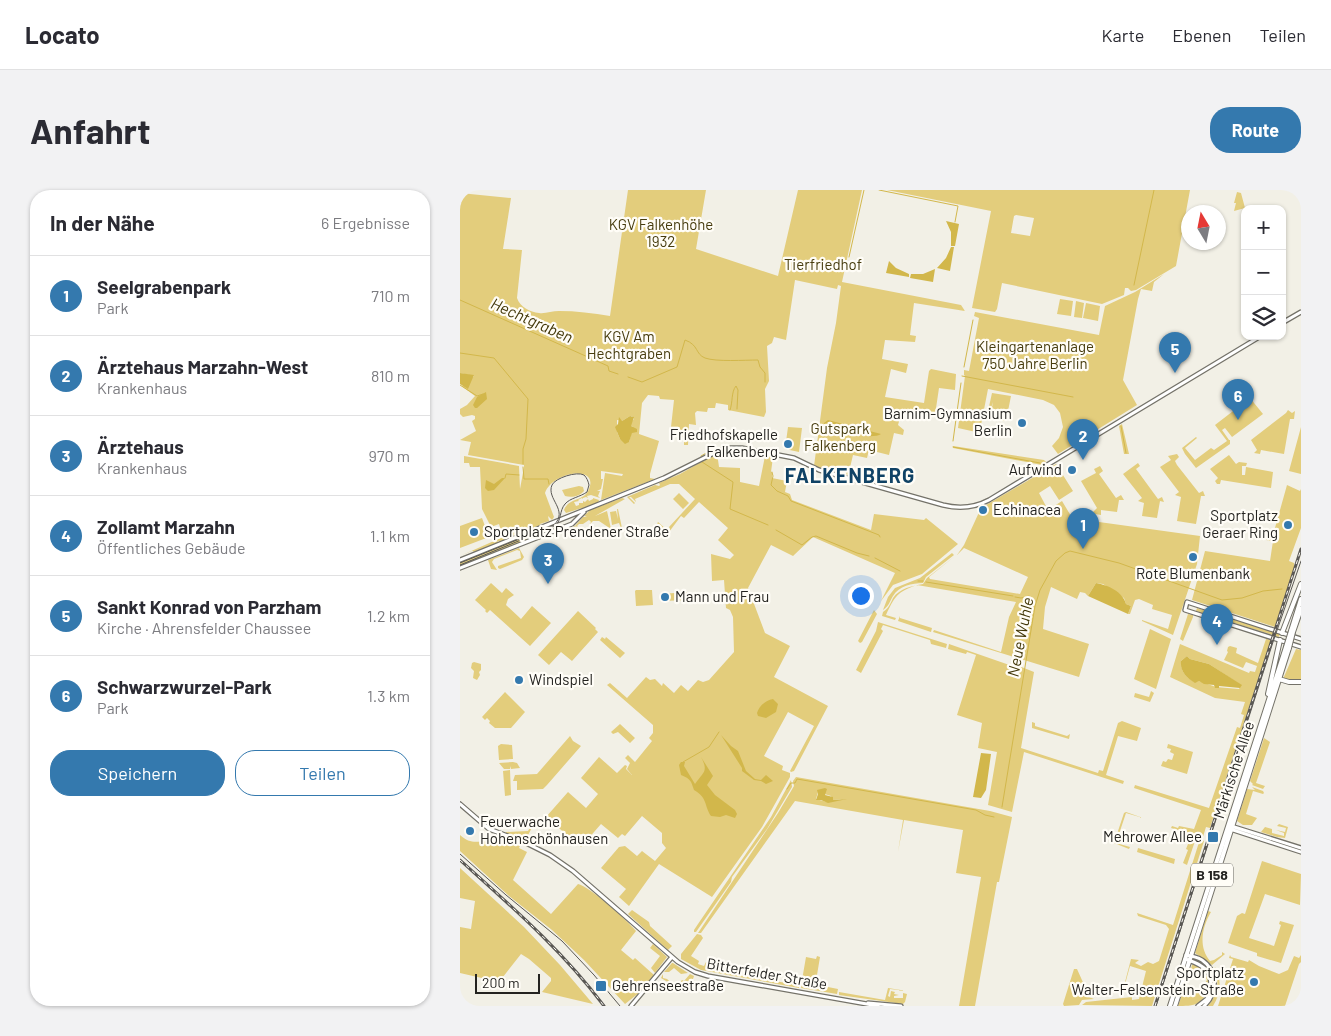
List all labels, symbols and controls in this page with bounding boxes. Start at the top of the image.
text: Locato [25,20,100,49]
text: Karte [1101,24,1144,46]
text: Ebenen [1172,24,1231,46]
text: Teilen [1259,24,1306,46]
button: Route [1210,107,1301,153]
text: Anfahrt [30,109,150,151]
north arrow [1181,205,1226,250]
map controls [1241,205,1286,340]
button: + [1241,205,1286,250]
text: In der Nähe [50,210,155,235]
text: 6 Ergebnisse [321,213,410,232]
park label: KGV Falkenhöhe 1932 [609,215,713,250]
button: − [1241,250,1286,295]
park label: Tierfriedhof [784,255,862,273]
text: Seelgrabenpark [97,275,231,298]
text: 1 [63,286,69,305]
text: 710 m [371,286,410,305]
water label: Hechtgraben [488,293,576,346]
button: layers [1241,295,1286,340]
text: Park [97,298,128,317]
park label: KGV Am Hechtgraben [587,327,671,362]
pin: 5 [1159,332,1191,373]
park label: Kleingartenanlage 750 Jahre Berlin [976,337,1094,372]
text: Ärztehaus Marzahn-West [97,355,308,378]
text: 2 [62,366,70,385]
text: 810 m [371,366,410,385]
text: Krankenhaus [97,378,187,397]
pin: 6 [1222,379,1254,420]
place label: Barnim-Gymnasium Berlin [884,404,1012,439]
marker: Barnim-Gymnasium Berlin [1016,417,1028,429]
park label: Gutspark Falkenberg [804,419,876,454]
pin: 2 [1067,419,1099,460]
place label: Friedhofskapelle Falkenberg [670,425,778,460]
text: Ärztehaus [97,435,184,458]
marker: Friedhofskapelle Falkenberg [782,438,794,450]
text: 3 [62,446,70,465]
text: 970 m [369,446,410,465]
text: Krankenhaus [97,458,187,477]
place label: Aufwind [1009,460,1062,478]
district label: FALKENBERG [785,463,915,487]
marker: Aufwind [1066,464,1078,476]
place label: Echinacea [993,500,1061,518]
marker: Echinacea [977,504,989,516]
place label: Sportplatz Geraer Ring [1202,506,1278,541]
pin: 1 [1067,508,1099,549]
text: Zollamt Marzahn [97,515,235,538]
marker: Sportplatz Geraer Ring [1282,519,1294,531]
place label: Sportplatz Prendener Straße [484,522,669,540]
text: 4 [61,526,71,545]
text: 1.1 km [370,526,410,545]
marker: Sportplatz Prendener Straße [468,526,480,538]
text: Öffentliches Gebäude [97,538,246,557]
pin: 3 [532,543,564,584]
marker: Rote Blumenbank [1187,551,1199,563]
place label: Rote Blumenbank [1136,564,1251,582]
your location [848,583,874,609]
place label: Mann und Frau [675,587,769,605]
marker: Mann und Frau [659,591,671,603]
text: Sankt Konrad von Parzham [97,595,321,618]
water label: Neue Wuhle [1003,596,1037,678]
pin: 4 [1201,604,1233,645]
text: 5 [62,606,70,625]
text: 1.2 km [367,606,410,625]
text: Kirche · Ahrensfelder Chaussee [97,618,311,637]
place label: Windspiel [529,670,593,688]
marker: Windspiel [513,674,525,686]
text: Schwarzwurzel-Park [97,675,272,698]
text: 6 [62,686,70,705]
text: 1.3 km [367,686,410,705]
text: Park [97,698,128,717]
street label: Märkische Allee [1209,719,1257,821]
button: Speichern [50,750,225,796]
button: Teilen [235,750,410,796]
place label: Feuerwache Hohenschönhausen [480,812,608,847]
marker: Feuerwache Hohenschönhausen [464,825,476,837]
place label: Mehrower Allee [1103,827,1202,845]
marker: Mehrower Allee [1206,830,1220,844]
road number: B 158 [1191,864,1233,886]
street label: Bitterfelder Straße [706,954,829,992]
place label: Sportplatz Walter-Felsenstein-Straße [1071,963,1244,998]
scale bar [475,971,540,994]
text: 200 m [482,974,520,991]
place label: Gehrenseestraße [612,976,724,994]
marker: Sportplatz Walter-Felsenstein-Straße [1248,976,1260,988]
marker: Gehrenseestraße [594,979,608,993]

